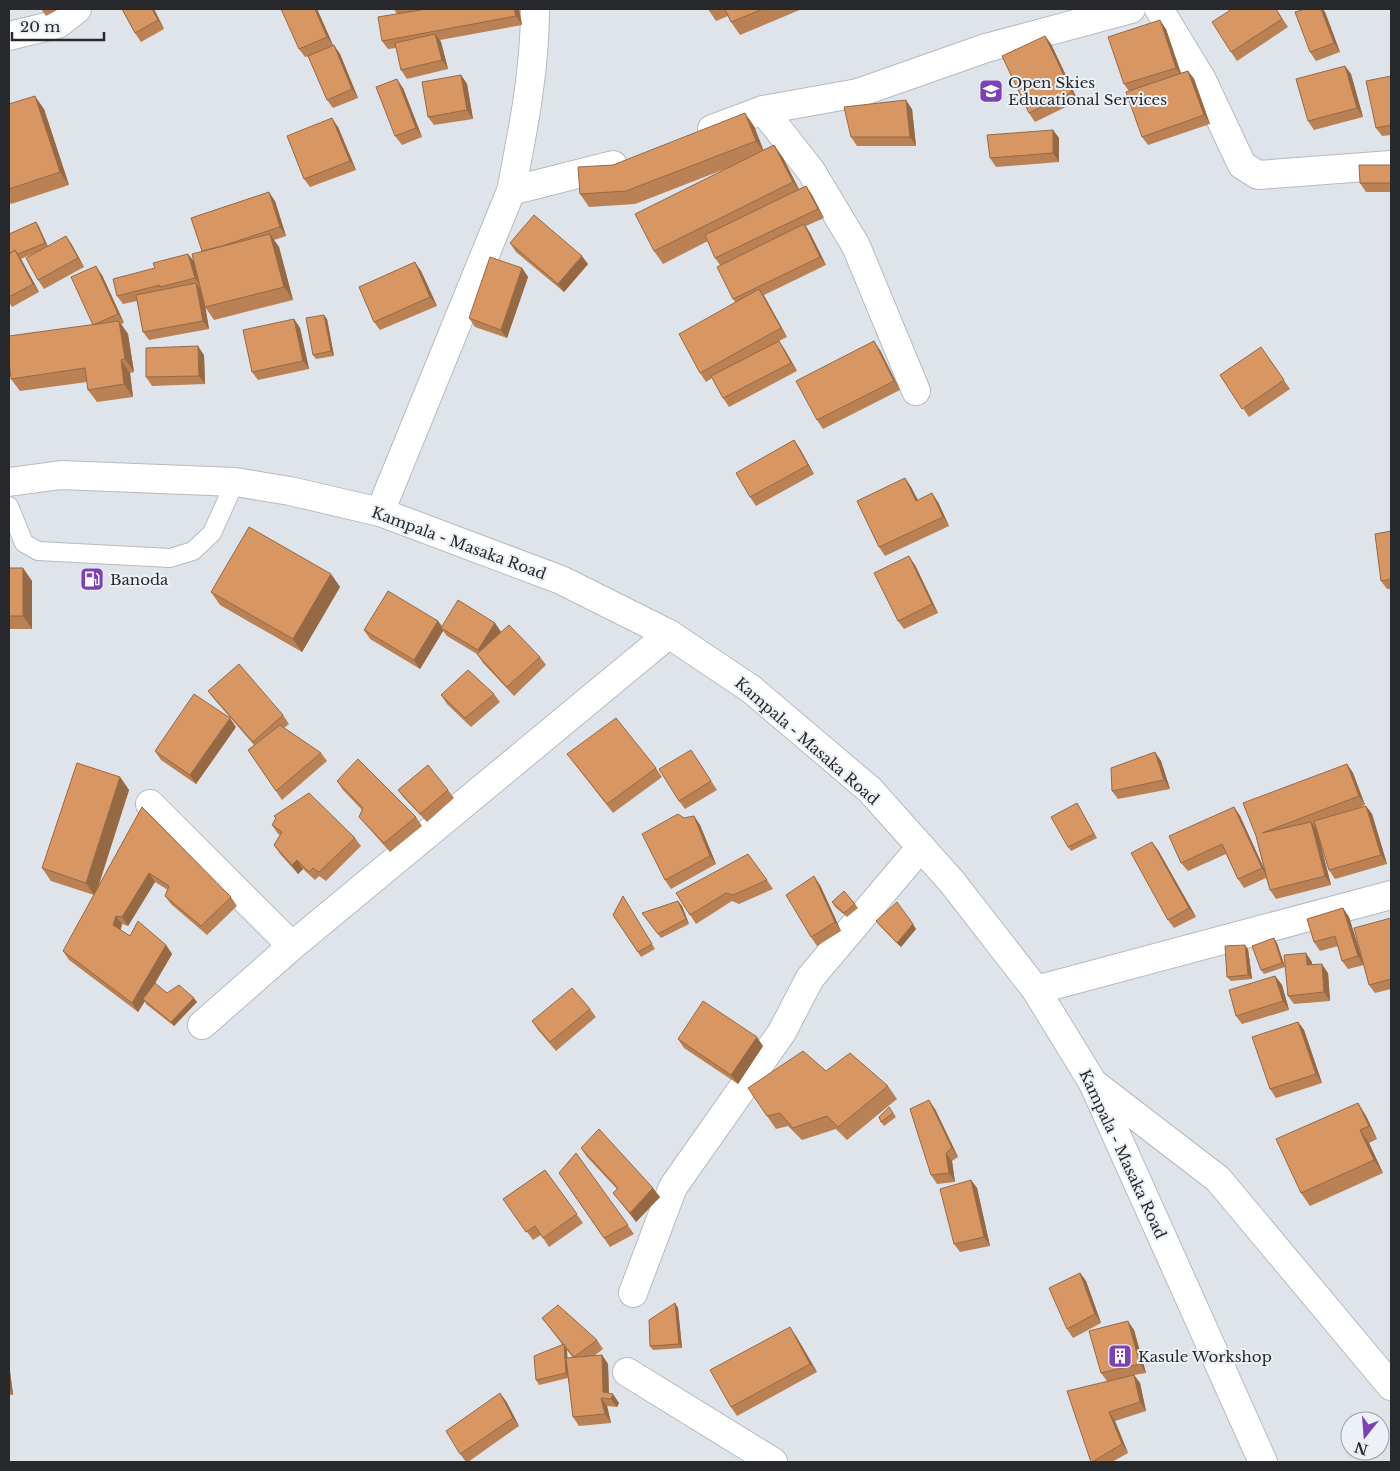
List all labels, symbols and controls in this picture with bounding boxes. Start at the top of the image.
scale bar [12,10,105,42]
text: 20 m [20,17,60,36]
place label: Open Skies Educational Services [1008,73,1167,109]
school or university icon: Open Skies Educational Services [978,78,1004,104]
street label: Kampala - Masaka Road [369,503,549,583]
fuel station icon: Banoda [79,566,105,592]
place label: Banoda [110,570,169,589]
street label: Kampala - Masaka Road [731,673,883,809]
street label: Kampala - Masaka Road [1075,1066,1171,1242]
building icon: Kasule Workshop [1107,1343,1133,1369]
place label: Kasule Workshop [1138,1347,1272,1366]
north arrow [1340,1411,1390,1461]
text: N [1352,1438,1370,1459]

